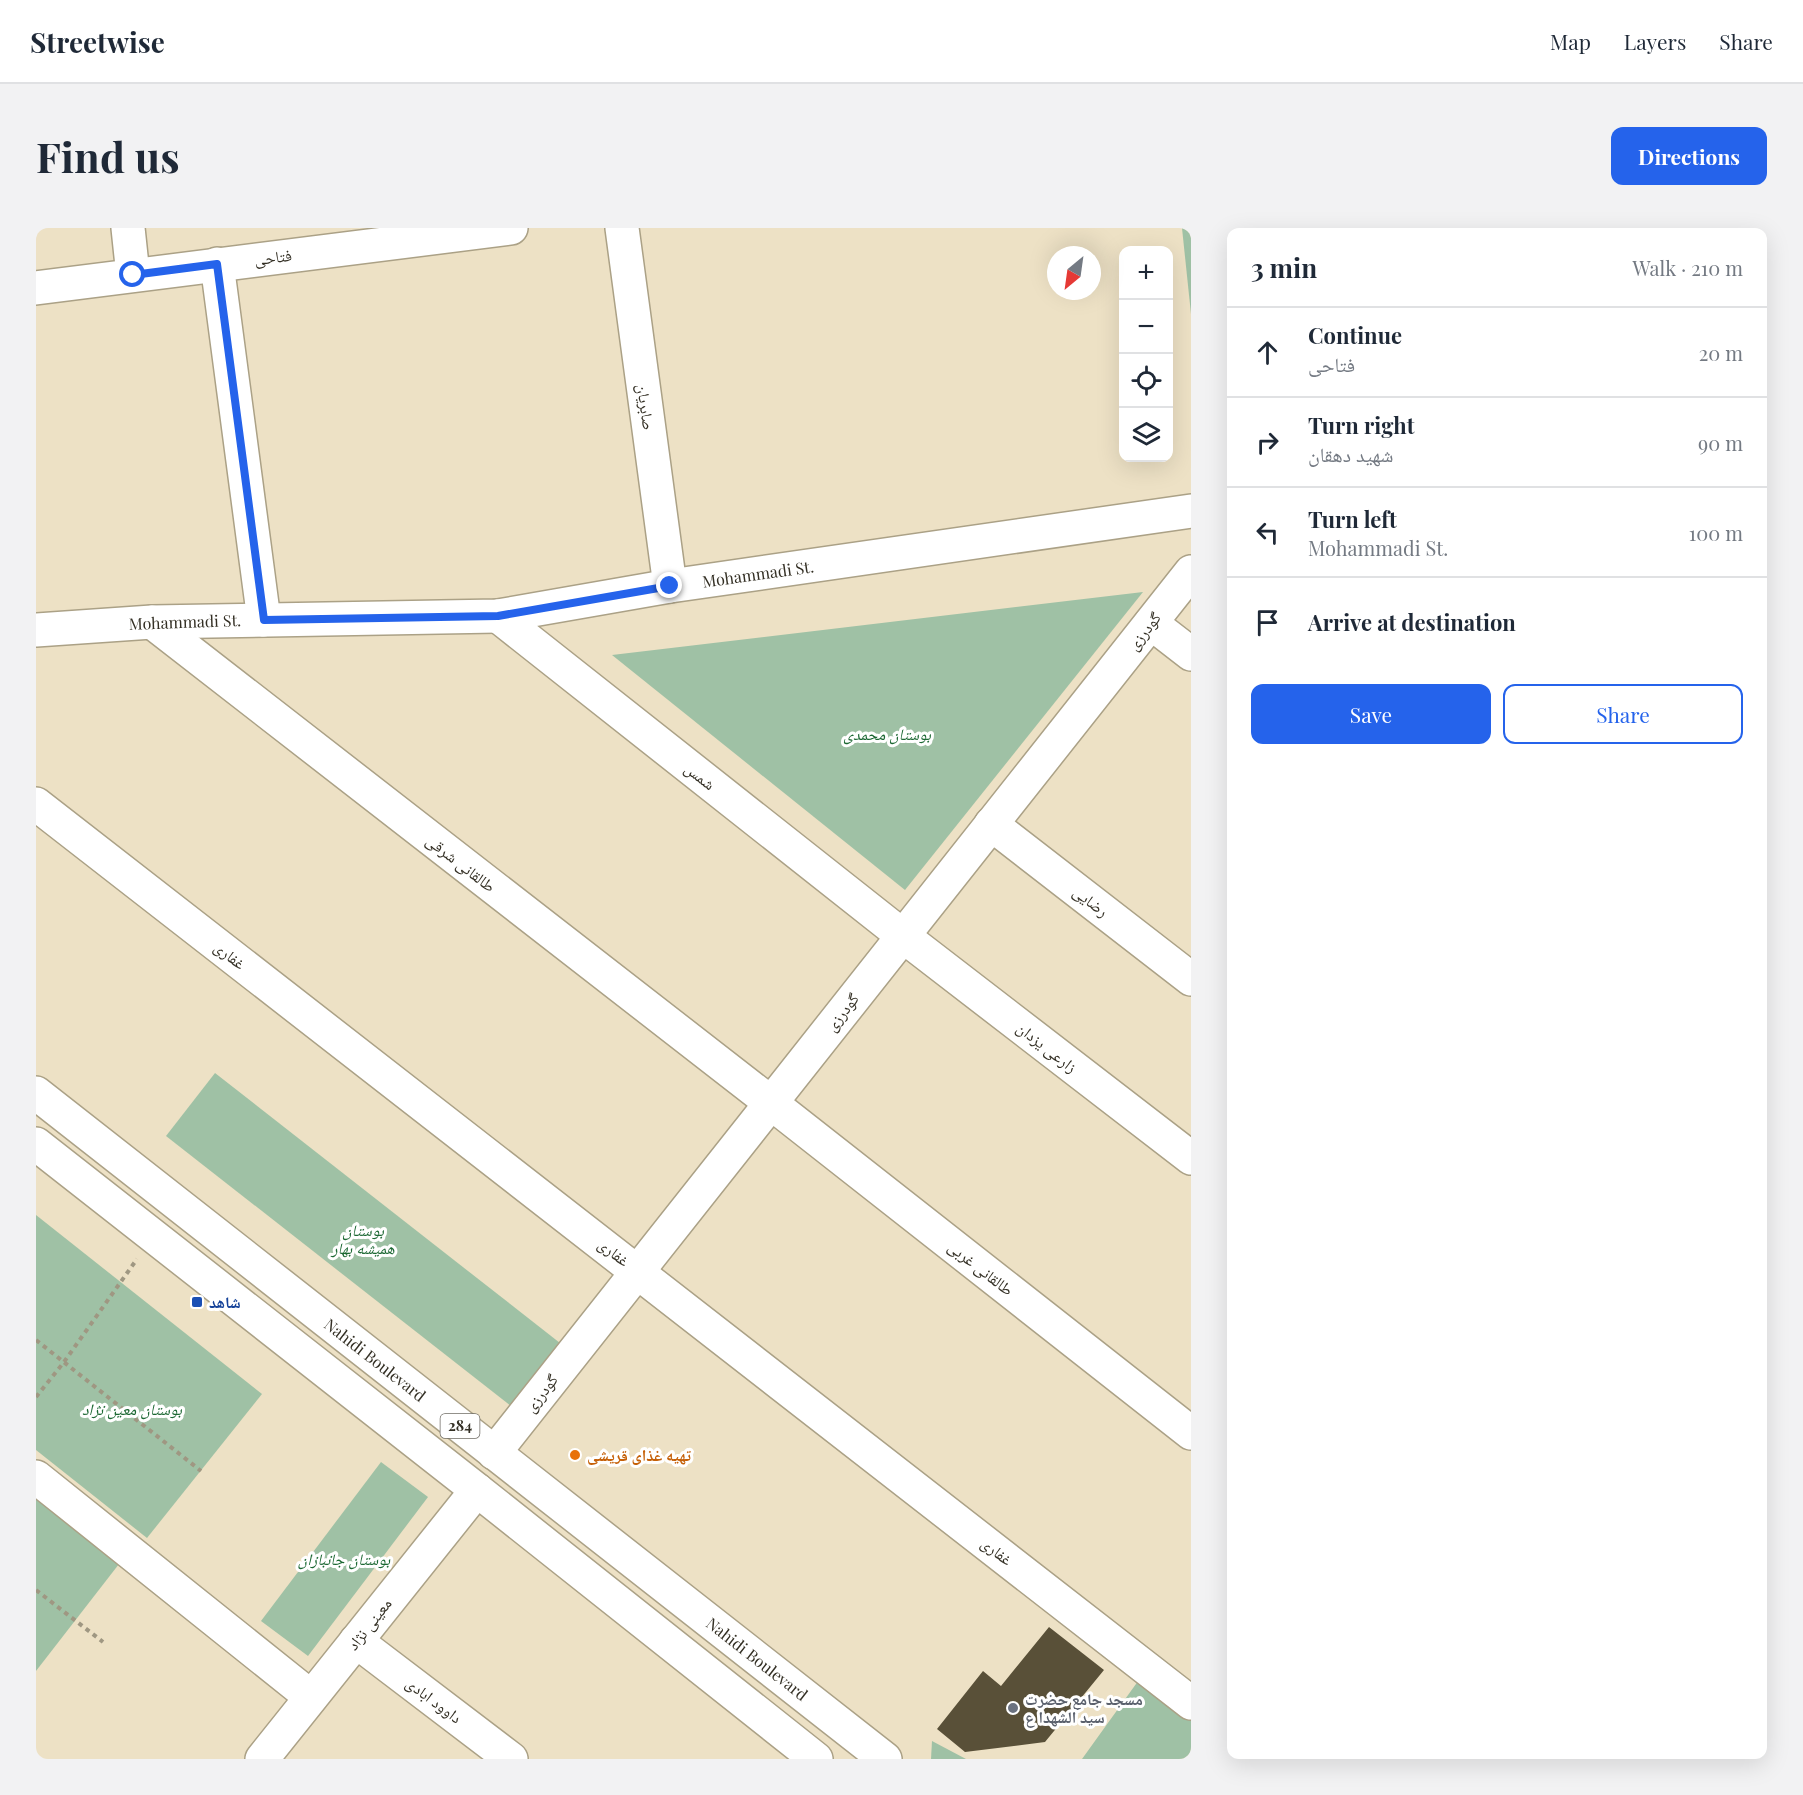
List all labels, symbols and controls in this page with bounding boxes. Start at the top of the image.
text: Streetwise [30,23,165,60]
text: Map [1550,27,1591,55]
text: Layers [1624,27,1686,55]
text: Share [1719,27,1773,55]
button: Directions [1611,127,1767,185]
text: Find us [36,128,180,184]
street label: فتاحی [253,244,293,270]
north arrow [1047,246,1101,300]
map controls [1119,246,1173,462]
button: + [1119,246,1173,300]
text: 3 min [1251,250,1317,285]
text: Walk · 210 m [1633,254,1743,281]
route start [119,261,145,287]
button: − [1119,300,1173,354]
text: Continue [1308,320,1402,350]
icon: ahead [1251,336,1284,369]
text: 20 m [1699,339,1743,366]
text: فتاحی [1308,350,1355,377]
button: locate [1119,354,1173,408]
street label: صابریان [632,382,660,432]
button: layers [1119,408,1173,462]
text: Turn right [1308,410,1414,440]
icon: right [1251,426,1284,459]
text: 90 m [1698,429,1743,456]
text: شهید دهقان [1308,440,1393,467]
text: Turn left [1308,504,1397,534]
icon: left [1251,516,1284,549]
text: 100 m [1689,519,1743,546]
text: Mohammadi St. [1308,534,1448,561]
street label: Mohammadi St. [701,555,815,592]
route end [656,572,682,598]
icon: arrive [1251,606,1284,639]
street label: گودرزی [1122,607,1166,655]
text: Arrive at destination [1308,607,1516,637]
street label: Mohammadi St. [128,609,241,634]
button: Save [1251,684,1491,744]
button: Share [1503,684,1743,744]
park label: بوستان محمدی [843,723,931,745]
street label: شمس [680,757,720,795]
street label: طالقانی شرقی [422,829,500,897]
street label: رضایی [1069,880,1113,922]
street label: غفاری [210,936,250,974]
street label: گودرزی [820,988,864,1036]
street label: زارعی یزدان [1012,1016,1082,1078]
park label: بوستان همیشه بهار [330,1219,395,1258]
street label: غفاری [594,1233,634,1271]
street label: طالقانی غربی [944,1235,1018,1301]
place label: شاهد [209,1291,241,1312]
marker: شاهد [190,1295,204,1309]
street label: Nahidi Boulevard [320,1313,430,1406]
street label: گودرزی [519,1369,563,1417]
park label: بوستان معین نژاد [82,1398,183,1420]
road number: 284 [440,1414,480,1438]
place label: تهیه غذای قریشی [587,1444,692,1465]
marker: تهیه غذای قریشی [568,1448,582,1462]
street label: غفاری [977,1532,1017,1570]
park label: بوستان جانبازان [298,1548,391,1570]
street label: معینی نژاد [342,1593,396,1655]
street label: Nahidi Boulevard [702,1612,812,1705]
street label: داوود ابادی [402,1672,466,1728]
place label: مسجد جامع حضرت سید الشهدا ع [1025,1688,1143,1728]
marker: مسجد جامع حضرت سید الشهدا ع [1006,1701,1020,1715]

